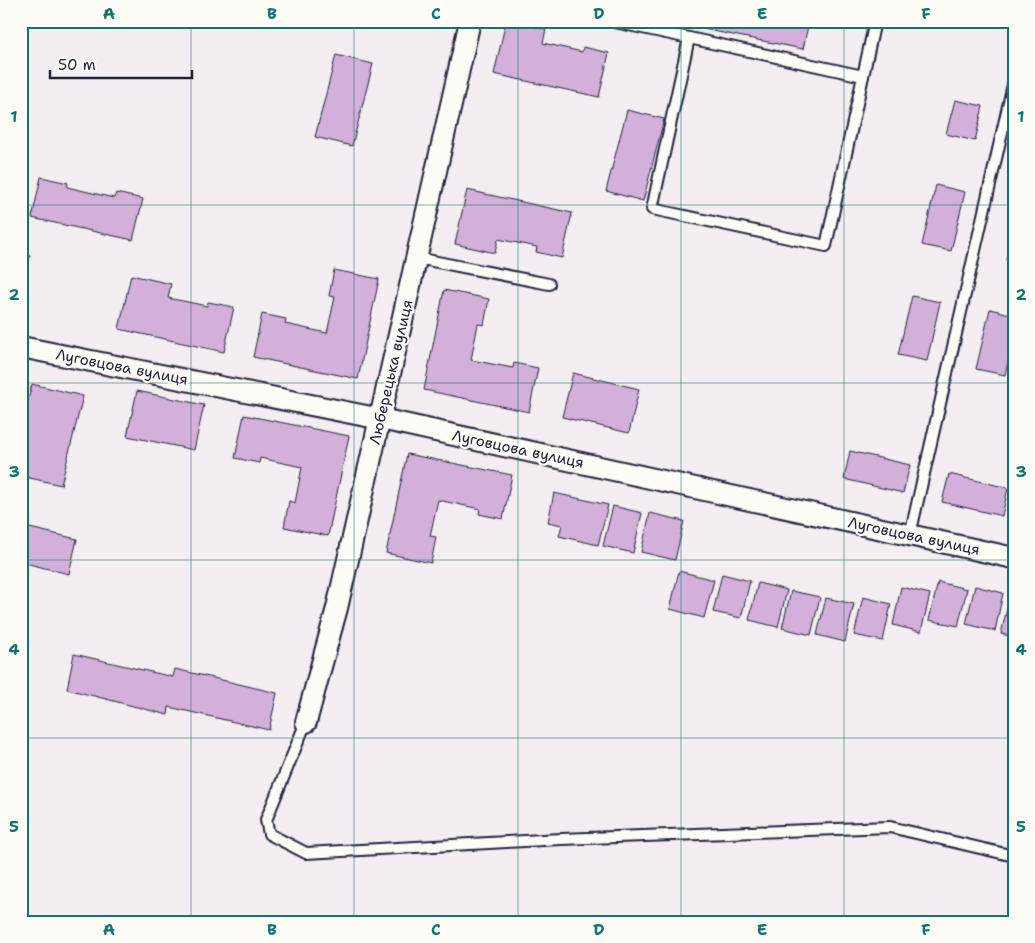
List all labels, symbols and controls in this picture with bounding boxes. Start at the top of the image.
text: A [103,3,115,24]
text: B [267,3,277,24]
text: C [431,3,441,24]
text: D [593,3,605,24]
text: E [757,3,767,24]
text: F [921,3,931,24]
scale bar [50,48,192,80]
text: 50 m [58,55,96,75]
text: 1 [10,106,18,127]
text: 1 [1017,106,1025,127]
text: 2 [8,284,20,305]
text: 2 [1015,284,1027,305]
street label: Люберецька вулиця [365,298,417,446]
street label: Луговцова вулиця [54,344,190,390]
street label: Луговцова вулиця [450,425,586,473]
text: 3 [8,461,20,482]
text: 3 [1015,461,1027,482]
street label: Луговцова вулиця [846,512,982,560]
text: 4 [8,639,20,660]
text: 4 [1015,639,1027,660]
text: 5 [9,816,19,837]
text: 5 [1016,816,1026,837]
text: A [103,919,115,940]
text: B [267,919,277,940]
text: C [431,919,441,940]
text: D [593,919,605,940]
text: E [757,919,767,940]
text: F [921,919,931,940]

